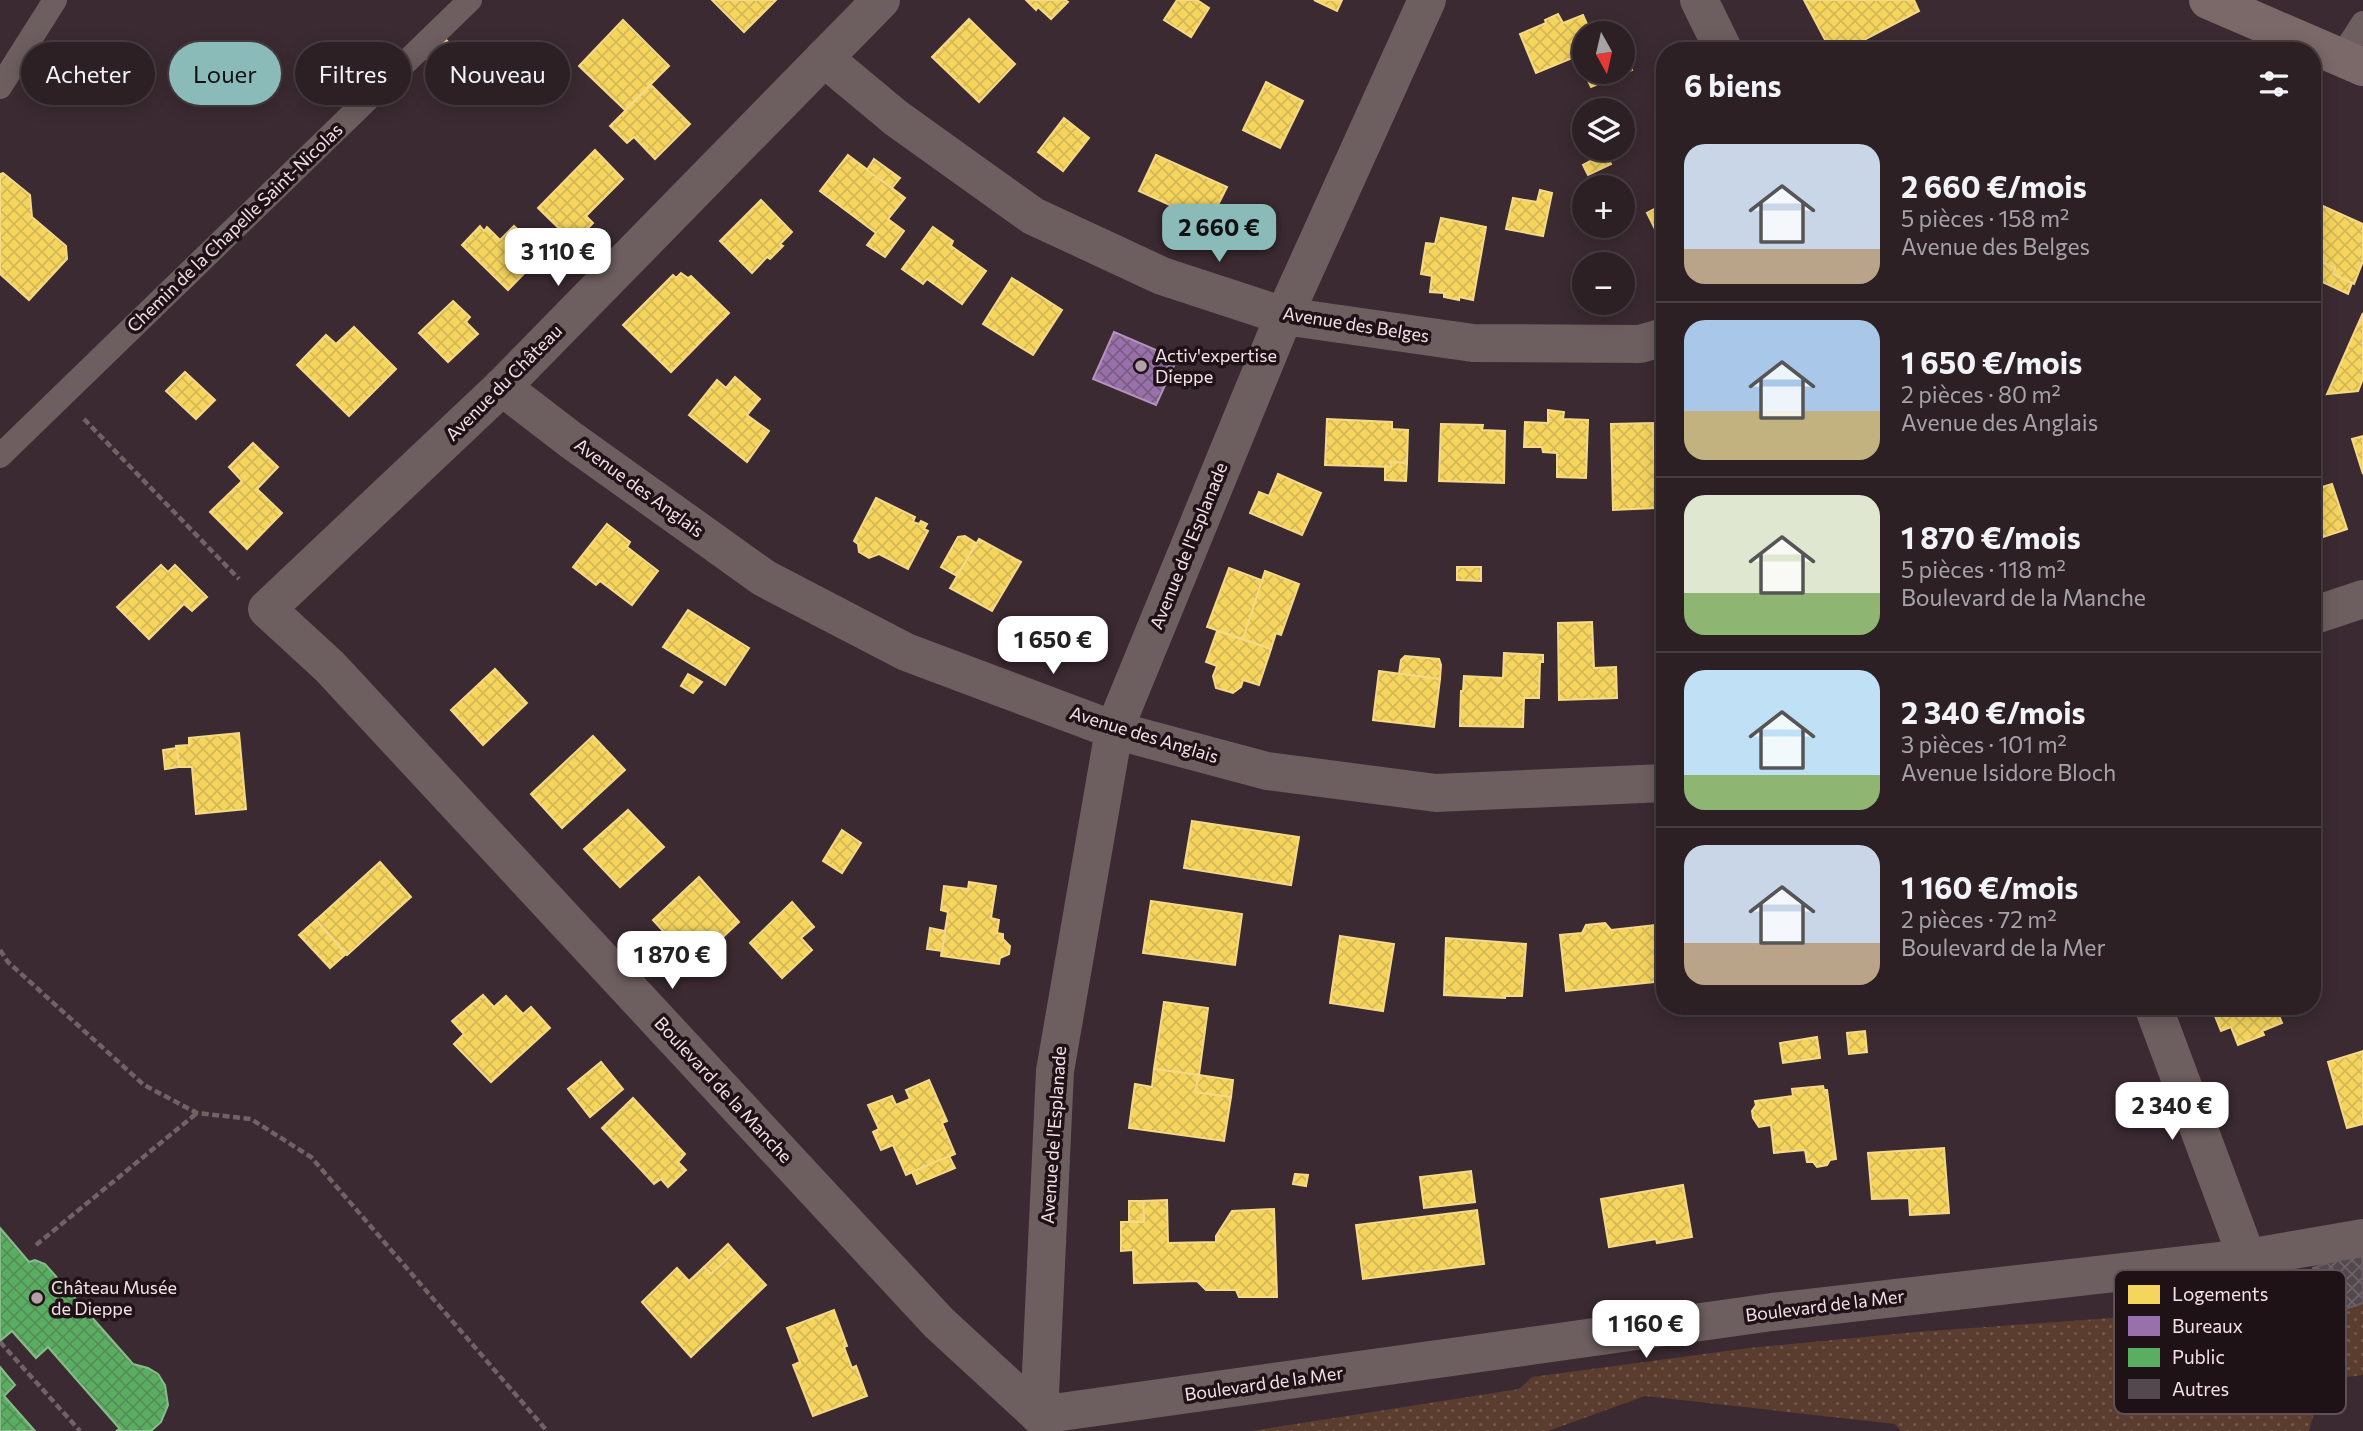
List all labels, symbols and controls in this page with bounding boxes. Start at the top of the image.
north arrow [1572,21,1634,84]
map controls [1572,21,1635,315]
chip: Acheter [21,42,155,105]
chip: Louer [169,42,281,105]
chip: Filtres [295,42,411,105]
chip: Nouveau [425,42,570,105]
icon: filters [2255,65,2293,103]
text: 6 biens [1684,66,1782,103]
button: layers [1572,98,1635,161]
street label: Chemin de la Chapelle Saint-Nicolas [122,118,347,336]
text: 2 660 €/mois [1901,167,2087,204]
icon: home [1740,172,1824,256]
button: + [1572,175,1635,238]
pin: 2 660 € [1154,204,1284,264]
text: 5 pièces · 158 m² [1901,204,2069,232]
text: 2 660 € [1178,213,1260,241]
pin: 3 110 € [493,229,623,288]
text: Avenue des Belges [1901,232,2090,260]
text: 3 110 € [521,237,595,265]
button: − [1572,252,1635,315]
street label: Avenue des Belges [1281,302,1431,346]
street label: Avenue du Château [441,320,566,445]
text: 1 650 €/mois [1901,343,2082,380]
place label: Activ'expertise Dieppe [1155,344,1277,387]
icon: home [1740,348,1824,432]
marker: Activ'expertise Dieppe [1133,358,1149,374]
text: 2 pièces · 80 m² [1901,380,2061,408]
text: Avenue des Anglais [1901,408,2098,436]
street label: Avenue des Anglais [571,433,708,541]
street label: Avenue de l'Esplanade [1145,459,1232,632]
text: 1 870 €/mois [1901,518,2081,555]
icon: home [1740,523,1824,607]
text: 5 pièces · 118 m² [1901,555,2066,583]
text: Boulevard de la Manche [1901,583,2146,611]
pin: 1 650 € [988,616,1118,676]
text: 1 650 € [1014,625,1092,653]
text: 2 340 €/mois [1901,693,2086,730]
icon: home [1740,698,1824,782]
street label: Avenue des Anglais [1067,701,1221,767]
text: 3 pièces · 101 m² [1901,730,2067,758]
text: Avenue Isidore Bloch [1901,758,2116,786]
text: 1 160 €/mois [1901,868,2078,905]
icon: home [1740,873,1824,957]
text: 2 pièces · 72 m² [1901,905,2057,933]
pin: 1 870 € [607,932,737,991]
text: Boulevard de la Mer [1901,933,2106,961]
text: 1 870 € [633,940,711,968]
street label: Boulevard de la Manche [650,1012,797,1167]
street label: Avenue de l'Esplanade [1036,1045,1070,1225]
pin: 2 340 € [2107,1082,2237,1142]
text: 2 340 € [2132,1091,2212,1119]
legend [2114,1270,2346,1414]
place label: Château Musée de Dieppe [51,1276,177,1319]
text: Logements [2172,1282,2268,1305]
street label: Boulevard de la Mer [1744,1284,1906,1326]
marker: Château Musée de Dieppe [29,1290,45,1306]
pin: 1 160 € [1581,1300,1711,1360]
text: 1 160 € [1608,1309,1684,1337]
text: Bureaux [2172,1314,2243,1337]
text: Public [2172,1345,2225,1368]
street label: Boulevard de la Mer [1183,1361,1345,1405]
text: Autres [2172,1377,2229,1400]

